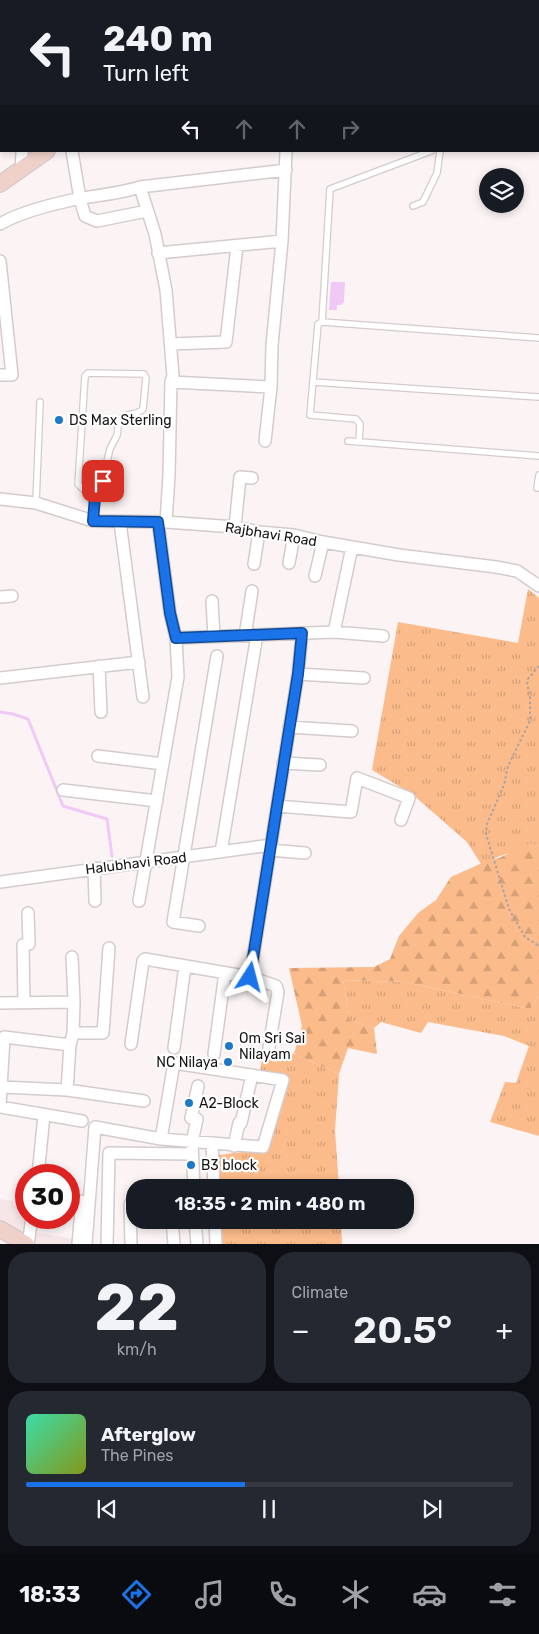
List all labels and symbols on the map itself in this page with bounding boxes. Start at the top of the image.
place label: DS Max Sterling [69,412,172,429]
marker: DS Max Sterling [53,414,65,426]
pin [82,460,124,502]
street label: Rajbhavi Road [224,519,318,550]
street label: Halubhavi Road [85,849,188,878]
position arrow [223,950,275,1002]
place label: Om Sri Sai Nilayam [239,1030,305,1063]
marker: Om Sri Sai Nilayam [223,1040,235,1052]
place label: NC Nilaya [156,1054,218,1071]
marker: NC Nilaya [222,1056,234,1068]
place label: A2-Block [199,1095,259,1112]
marker: A2-Block [183,1097,195,1109]
place label: B3 block [201,1157,258,1174]
marker: B3 block [185,1159,197,1171]
speed limit sign: 30 [15,1164,80,1229]

